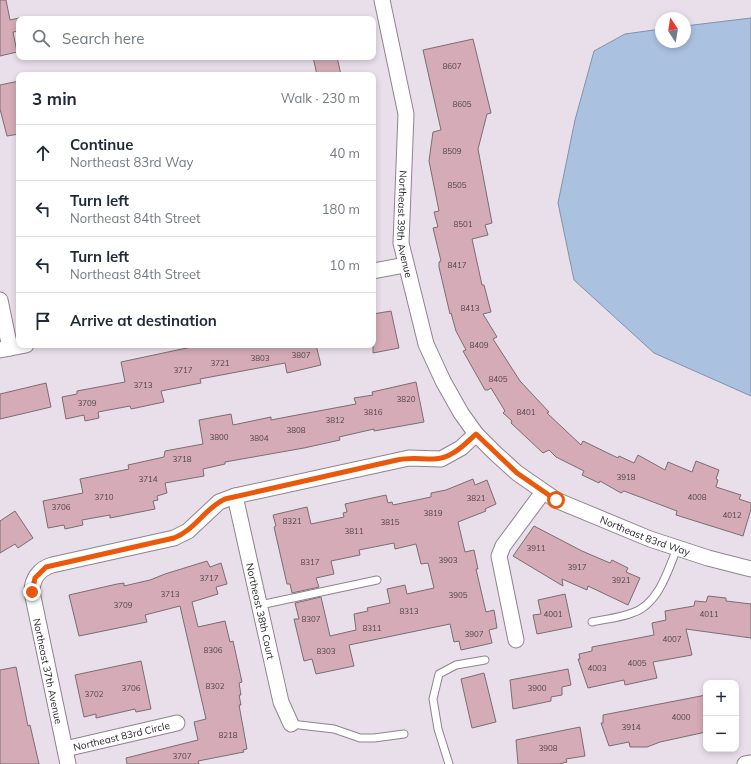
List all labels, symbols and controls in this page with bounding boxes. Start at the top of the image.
north arrow [655,12,691,48]
search box [16,16,376,60]
icon: search [30,27,52,49]
text: Search here [62,29,144,48]
house number: 8607 [442,61,462,71]
text: 3 min [32,88,77,109]
text: Walk · 230 m [281,90,360,106]
house number: 8605 [452,99,472,109]
text: Continue [70,135,133,154]
icon: ahead [32,142,54,164]
text: 40 m [330,145,360,161]
house number: 8509 [442,146,462,156]
text: Northeast 83rd Way [70,154,193,170]
street label: Northeast 39th Avenue [394,170,415,279]
house number: 8505 [447,180,467,190]
text: Turn left [70,191,129,210]
icon: left [32,198,54,220]
text: 180 m [322,201,360,217]
text: Northeast 84th Street [70,210,201,226]
house number: 8501 [453,219,473,229]
text: Turn left [70,247,129,266]
icon: left [32,254,54,276]
text: 10 m [330,257,360,273]
house number: 8417 [447,260,467,270]
text: Northeast 84th Street [70,266,201,282]
house number: 8413 [460,303,480,313]
icon: arrive [32,310,54,332]
text: Arrive at destination [70,311,217,330]
house number: 8409 [469,340,489,350]
house number: 3807 [291,350,311,360]
house number: 3803 [250,353,270,363]
house number: 3721 [210,358,230,368]
house number: 3717 [173,365,193,375]
house number: 8405 [488,374,508,384]
house number: 3713 [133,380,153,390]
house number: 3820 [396,394,416,404]
house number: 3709 [77,398,97,408]
house number: 3816 [363,407,383,417]
house number: 8401 [516,407,536,417]
house number: 3812 [325,415,345,425]
house number: 3808 [286,425,306,435]
house number: 3800 [209,432,229,442]
house number: 3804 [249,433,269,443]
house number: 3718 [172,454,192,464]
house number: 3918 [616,472,636,482]
house number: 3714 [138,474,158,484]
route start [547,491,565,509]
house number: 3710 [94,492,114,502]
house number: 4008 [687,492,707,502]
house number: 3821 [466,493,486,503]
house number: 3706 [51,502,71,512]
house number: 3819 [423,508,443,518]
house number: 4012 [722,510,742,520]
street label: Northeast 83rd Way [598,513,692,559]
house number: 8321 [282,516,302,526]
house number: 3815 [380,517,400,527]
house number: 3811 [344,526,364,536]
house number: 3911 [526,543,546,553]
house number: 3903 [438,555,458,565]
house number: 8317 [300,557,320,567]
street label: Northeast 38th Court [243,562,277,661]
house number: 3917 [567,562,587,572]
house number: 3717 [199,573,219,583]
house number: 3921 [611,575,631,585]
route end [23,583,41,601]
house number: 3713 [160,589,180,599]
house number: 3905 [448,590,468,600]
house number: 3709 [113,600,133,610]
house number: 8313 [399,606,419,616]
house number: 4001 [543,609,563,619]
house number: 4011 [699,609,719,619]
house number: 8307 [301,614,321,624]
street label: Northeast 37th Avenue [30,617,65,725]
house number: 8311 [362,623,382,633]
house number: 3907 [464,629,484,639]
house number: 4007 [662,634,682,644]
house number: 8306 [203,645,223,655]
house number: 8303 [316,646,336,656]
house number: 4005 [627,658,647,668]
house number: 4003 [587,663,607,673]
map controls [703,680,739,752]
button: + [703,680,739,716]
house number: 8302 [205,681,225,691]
house number: 3706 [121,683,141,693]
house number: 3900 [527,683,547,693]
house number: 3702 [84,689,104,699]
house number: 4000 [671,712,691,722]
button: − [703,716,739,752]
street label: Northeast 83rd Circle [72,719,171,754]
house number: 3914 [621,722,641,732]
house number: 8218 [218,730,238,740]
house number: 3908 [538,743,558,753]
house number: 3707 [172,751,192,761]

